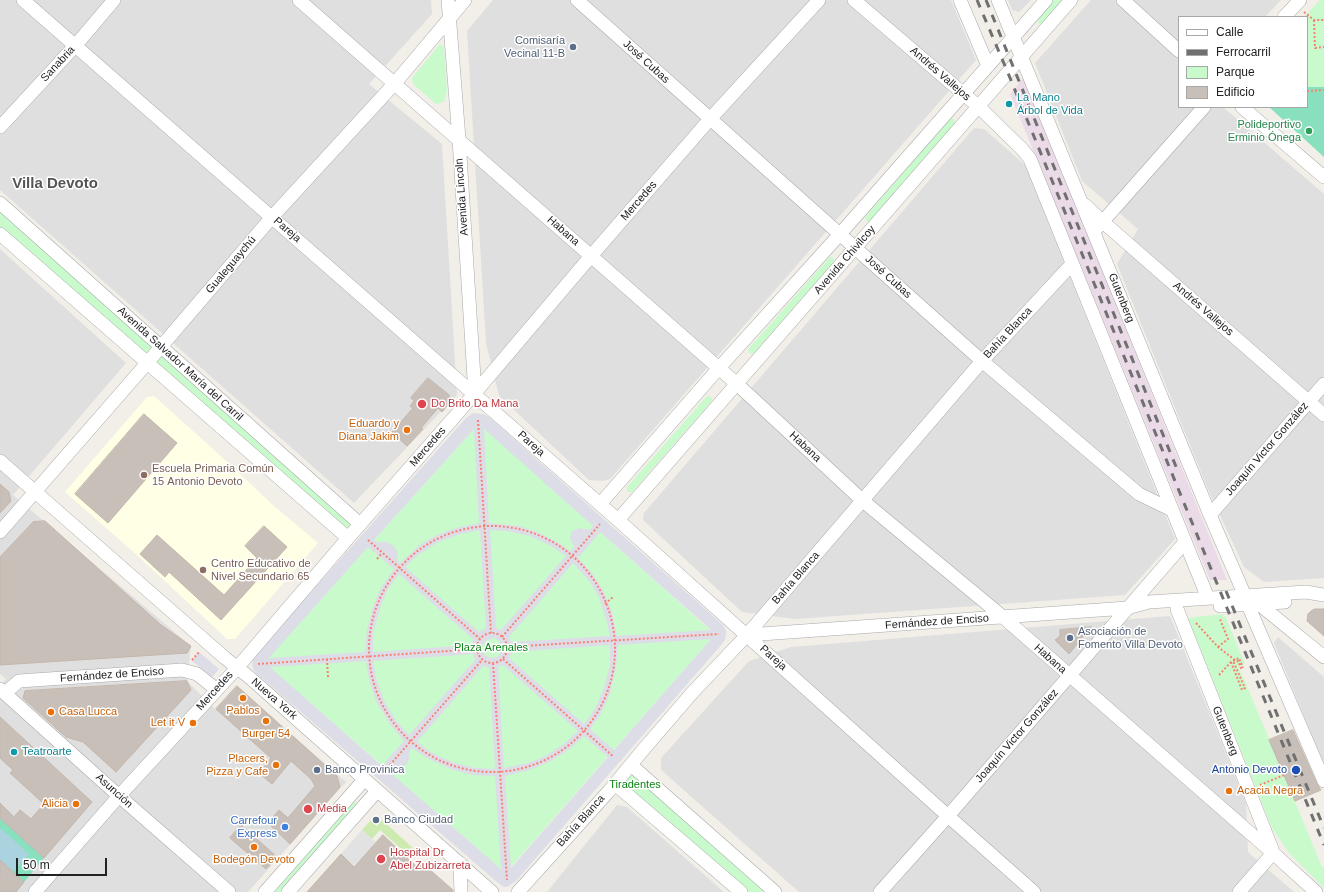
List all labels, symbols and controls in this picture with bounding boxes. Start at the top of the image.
legend [1178,16,1308,108]
text: Calle [1216,25,1243,39]
place label: Comisaría Vecinal 11-B [504,34,565,60]
street label: José Cubas [620,38,672,86]
marker: Comisaría Vecinal 11-B [568,42,578,52]
street label: Sanabria [38,43,78,85]
street label: Andrés Vallejos [907,44,973,104]
text: Ferrocarril [1216,45,1271,59]
text: Parque [1216,65,1255,79]
text: Edificio [1216,85,1255,99]
place label: La Mano Árbol de Vida [1017,91,1083,117]
marker: La Mano Árbol de Vida [1004,99,1014,109]
place label: Polideportivo Erminio Ónega [1228,118,1301,144]
marker: Polideportivo Erminio Ónega [1304,126,1314,136]
street label: Avenida Lincoln [453,158,471,236]
district label: Villa Devoto [12,175,98,193]
street label: Mercedes [618,178,660,224]
street label: Habana [544,213,582,249]
street label: Pareja [271,215,303,245]
street label: Avenida Chivilcoy [812,223,878,297]
street label: Gualeguaychú [203,234,259,296]
street label: José Cubas [862,253,914,301]
street label: Gutenberg [1105,271,1137,325]
street label: Andrés Vallejos [1170,279,1236,339]
street label: Avenida Salvador María del Carril [115,304,245,424]
street label: Bahía Blanca [981,305,1035,361]
place label: Do Brito Da Mana [431,397,518,411]
marker: Do Brito Da Mana [416,398,428,410]
street label: Joaquín Victor González [1223,400,1311,498]
place label: Eduardo y Diana Jakim [338,417,399,443]
street label: Mercedes [407,424,449,470]
marker: Eduardo y Diana Jakim [402,425,412,435]
street label: Pareja [515,428,547,460]
street label: Habana [786,429,824,465]
place label: Escuela Primaria Común 15 Antonio Devoto [152,462,274,488]
marker: Escuela Primaria Común 15 Antonio Devoto [139,470,149,480]
street label: Bahía Blanca [770,549,822,607]
place label: Centro Educativo de Nivel Secundario 65 [211,557,311,583]
marker: Centro Educativo de Nivel Secundario 65 [198,565,208,575]
street label: Fernández de Enciso [885,612,989,632]
place label: Asociación de Fomento Villa Devoto [1078,625,1183,651]
marker: Asociación de Fomento Villa Devoto [1065,633,1075,643]
park label: Plaza Arenales [454,641,528,655]
street label: Habana [1031,641,1069,677]
street label: Pareja [757,642,789,674]
street label: Fernández de Enciso [60,665,164,685]
street label: Mercedes [194,669,236,713]
street label: Nueva York [248,675,300,723]
street label: Joaquín Victor González [973,687,1061,785]
marker: Pablos [238,693,248,703]
place label: Pablos [226,704,260,718]
street label: Gutenberg [1209,704,1241,758]
place label: Casa Lucca [59,705,117,719]
marker: Casa Lucca [46,707,56,717]
place label: Let it V [151,716,185,730]
marker: Burger 54 [261,716,271,726]
marker: Let it V [188,718,198,728]
place label: Burger 54 [242,727,290,741]
place label: Teatroarte [22,745,72,759]
marker: Teatroarte [9,747,19,757]
place label: Placers, Pizza y Cafe [206,752,268,778]
marker: Placers, Pizza y Cafe [271,760,281,770]
place label: Banco Provinica [325,763,404,777]
place label: Antonio Devoto [1212,763,1287,777]
marker: Antonio Devoto [1290,764,1302,776]
marker: Banco Provinica [312,765,322,775]
street label: Asunción [93,771,135,811]
park label: Tiradentes [609,778,661,792]
place label: Acacia Negra [1237,784,1303,798]
marker: Acacia Negra [1224,786,1234,796]
street label: Bahía Blanca [554,792,608,850]
place label: Alicia [42,797,68,811]
marker: Alicia [71,799,81,809]
place label: Media [317,802,347,816]
marker: Media [302,803,314,815]
place label: Banco Ciudad [384,813,453,827]
place label: Carrefour Express [231,814,277,840]
marker: Banco Ciudad [371,815,381,825]
marker: Carrefour Express [280,822,290,832]
marker: Bodegón Devoto [249,842,259,852]
place label: Hospital Dr Abel Zubizarreta [390,846,471,872]
scale bar [18,850,109,876]
place label: Bodegón Devoto [213,853,295,867]
marker: Hospital Dr Abel Zubizarreta [375,853,387,865]
text: 50 m [23,858,50,872]

